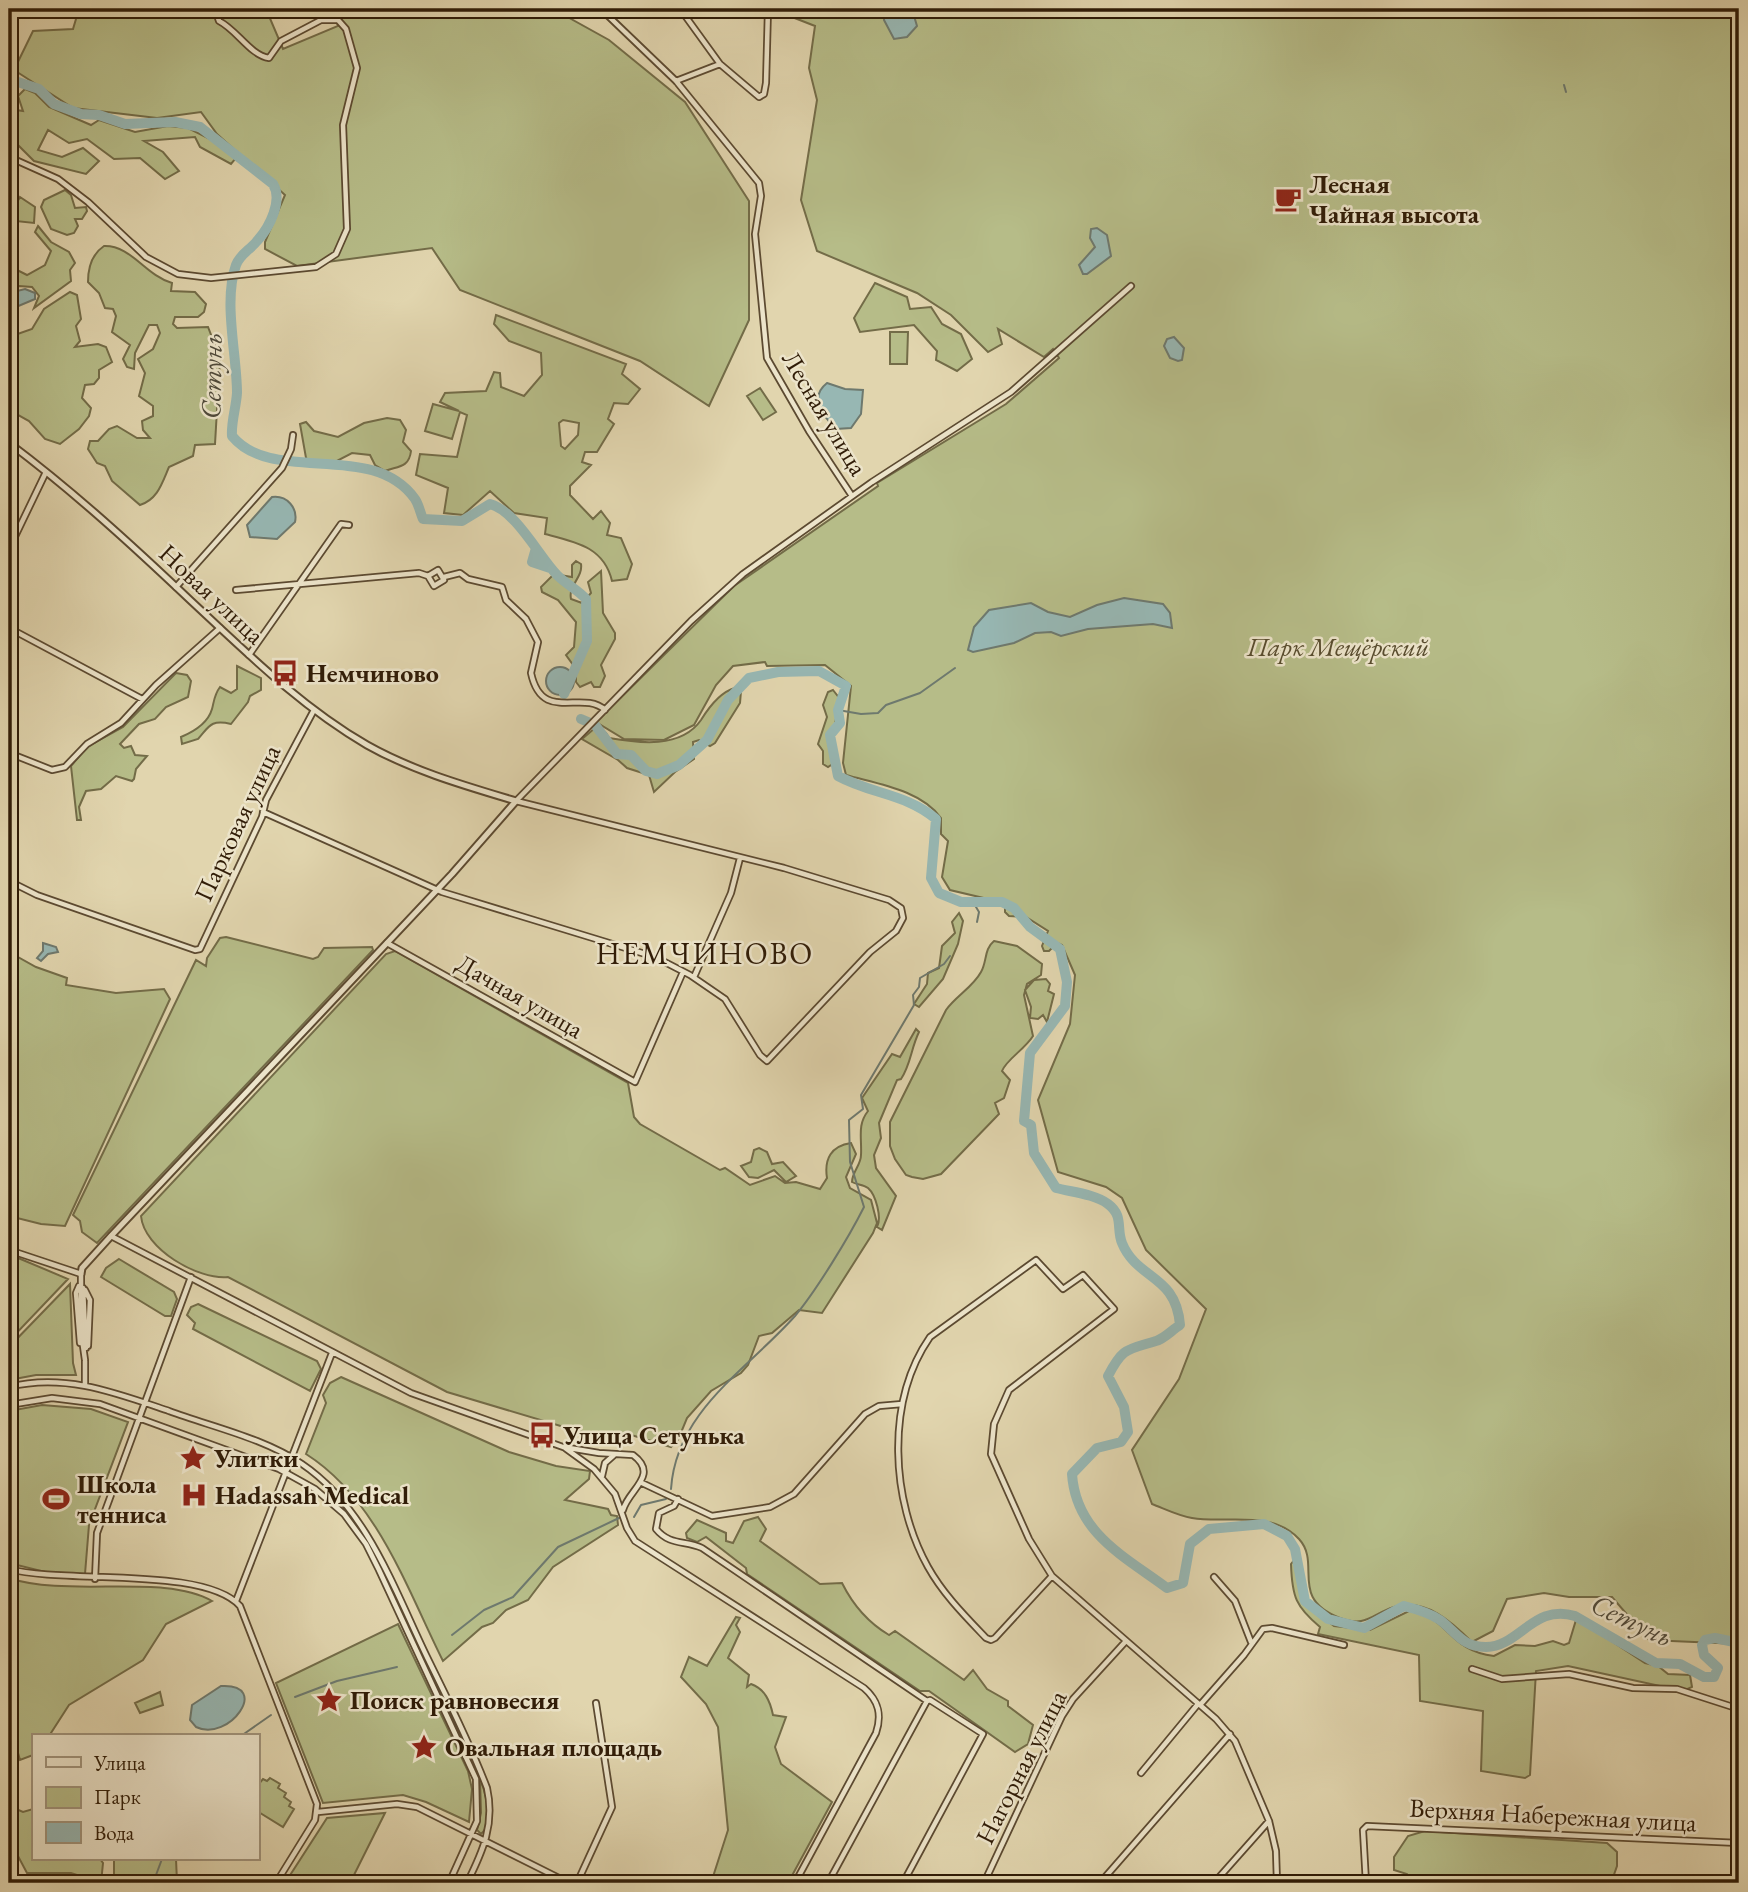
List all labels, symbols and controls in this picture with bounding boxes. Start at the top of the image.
place label: Лесная Чайная высота [1309,167,1480,231]
cafe icon: Лесная Чайная высота [1273,184,1303,214]
water label: Сетунь [192,333,230,419]
street label: Лесная улица [774,344,876,482]
street label: Новая улица [152,536,273,652]
park label: Парк Мещёрский [1246,630,1429,664]
place label: Немчиново [306,656,439,690]
bus stop icon: Немчиново [270,658,300,688]
street label: Парковая улица [186,739,288,907]
district label: НЕМЧИНОВО [596,934,814,973]
street label: Дачная улица [450,946,590,1046]
place label: Улица Сетунька [562,1418,745,1452]
bus stop icon: Улица Сетунька [527,1420,557,1450]
place label: Улитки [213,1441,299,1475]
place icon: Улитки [178,1443,208,1473]
place label: Школа тенниса [77,1467,167,1531]
place label: Hadassah Medical [215,1478,409,1512]
hospital icon: Hadassah Medical [179,1480,209,1510]
sports icon: Школа тенниса [41,1484,71,1514]
water label: Сетунь [1585,1585,1679,1655]
place label: Поиск равновесия [350,1683,560,1717]
street label: Нагорная улица [968,1684,1075,1850]
place icon: Поиск равновесия [314,1685,344,1715]
place label: Овальная площадь [445,1730,662,1764]
place icon: Овальная площадь [409,1732,439,1762]
legend [32,1734,259,1860]
text: Улица [93,1749,146,1776]
text: Парк [94,1783,141,1810]
street label: Верхняя Набережная улица [1409,1790,1698,1840]
text: Вода [94,1819,135,1846]

